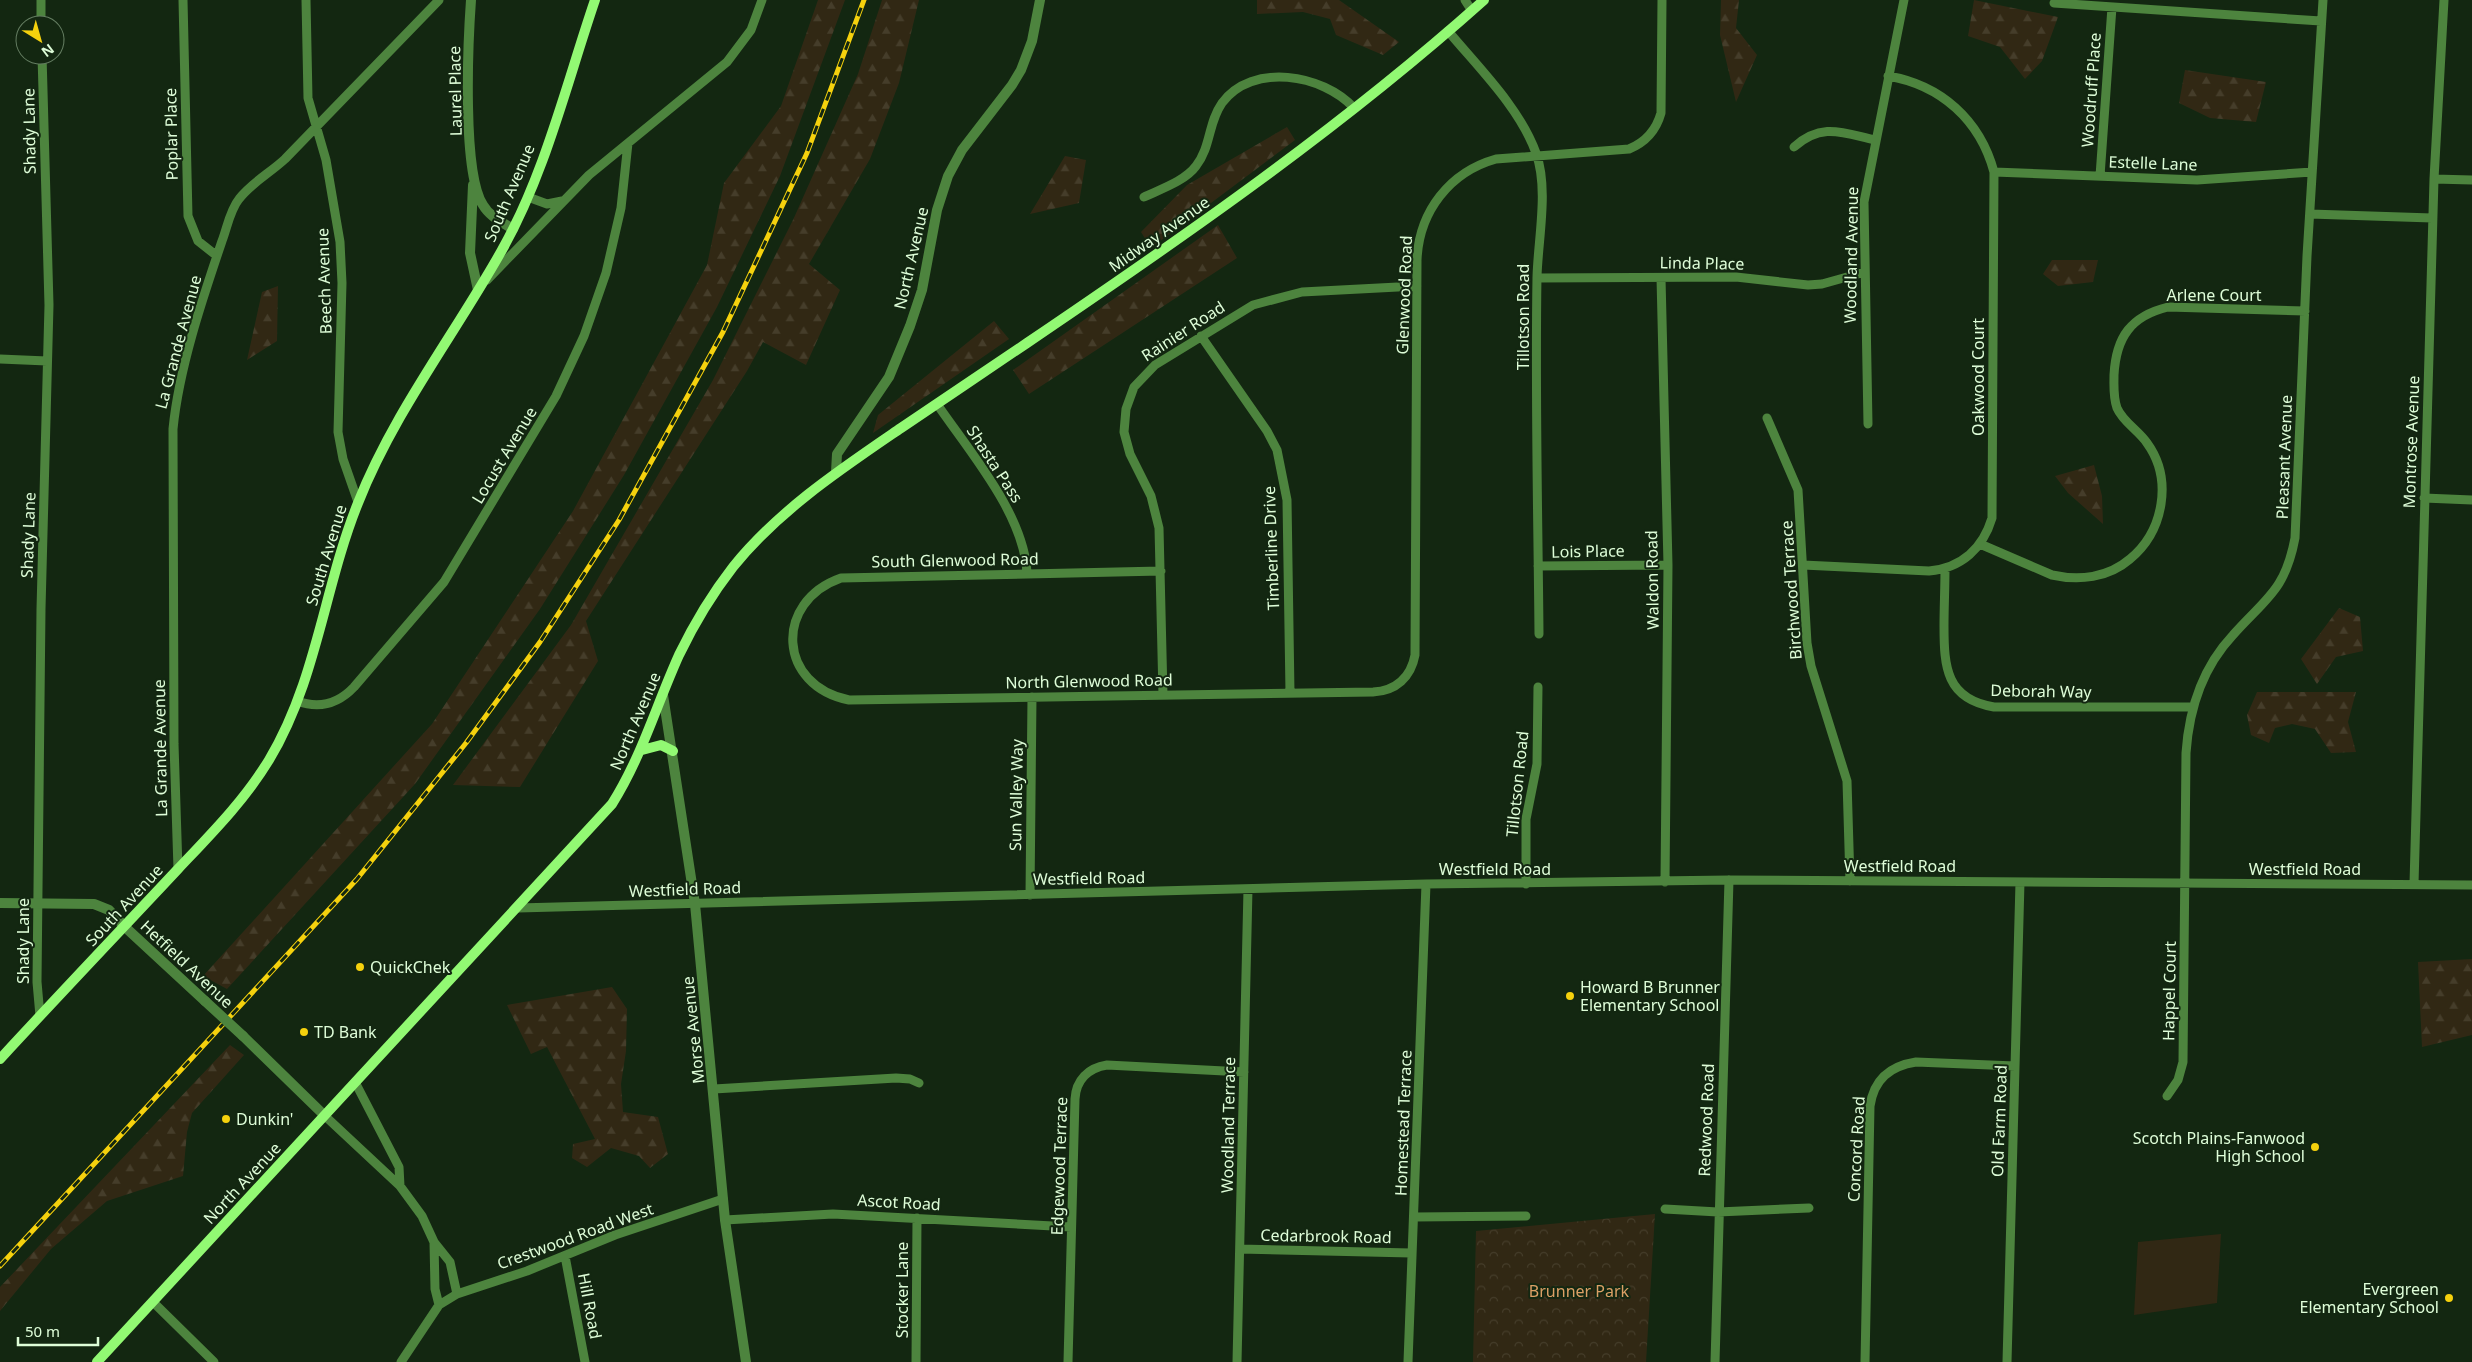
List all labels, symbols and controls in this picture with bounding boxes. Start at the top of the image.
north arrow [15,15,65,65]
street label: Woodruff Place [2076,32,2106,148]
text: N [38,40,58,62]
street label: Laurel Place [443,46,467,136]
street label: Shady Lane [17,88,41,174]
street label: Poplar Place [159,88,183,180]
street label: South Avenue [478,141,540,245]
street label: Estelle Lane [2108,150,2198,176]
street label: Woodland Avenue [1839,186,1863,324]
street label: Midway Avenue [1104,191,1214,277]
street label: North Avenue [889,205,933,311]
street label: Beech Avenue [311,227,337,335]
street label: Glenwood Road [1391,235,1417,355]
street label: Linda Place [1659,251,1745,275]
street label: Tillotson Road [1512,264,1534,370]
street label: La Grande Avenue [150,273,206,411]
street label: Arlene Court [2166,284,2262,306]
street label: Rainier Road [1137,296,1229,366]
street label: Oakwood Court [1967,318,1989,436]
street label: Montrose Avenue [2398,375,2424,509]
street label: Pleasant Avenue [2271,394,2297,520]
street label: Locust Avenue [466,402,542,508]
street label: Shasta Pass [962,421,1028,507]
street label: Timberline Drive [1258,485,1284,611]
street label: Shady Lane [16,492,40,578]
street label: South Avenue [300,502,352,608]
street label: Birchwood Terrace [1775,520,1807,660]
street label: Waldon Road [1640,530,1664,630]
street label: Lois Place [1551,539,1625,563]
street label: South Glenwood Road [871,548,1039,572]
street label: North Avenue [604,669,666,773]
street label: North Glenwood Road [1005,669,1173,693]
street label: La Grande Avenue [148,679,172,817]
street label: Deborah Way [1990,679,2093,703]
street label: Tillotson Road [1500,730,1534,838]
street label: Sun Valley Way [1004,738,1028,851]
street label: Westfield Road [1844,855,1956,877]
street label: Westfield Road [1439,858,1551,880]
street label: Westfield Road [2249,858,2361,880]
street label: South Avenue [80,859,168,951]
street label: Westfield Road [1033,866,1145,890]
street label: Westfield Road [629,876,741,902]
street label: Shady Lane [12,898,34,984]
street label: Hetfield Avenue [136,915,238,1013]
street label: Happel Court [2157,941,2181,1041]
place label: QuickChek [370,956,451,978]
marker: QuickChek [354,961,366,973]
street label: Morse Avenue [676,975,710,1085]
place label: Howard B Brunner Elementary School [1580,976,1720,1016]
marker: Howard B Brunner Elementary School [1564,990,1576,1002]
place label: TD Bank [314,1021,377,1043]
marker: TD Bank [298,1026,310,1038]
street label: Homestead Terrace [1389,1049,1417,1197]
street label: Woodland Terrace [1216,1057,1240,1193]
street label: Redwood Road [1693,1063,1719,1177]
street label: Old Farm Road [1986,1065,2012,1177]
street label: Edgewood Terrace [1046,1096,1072,1236]
street label: Concord Road [1842,1096,1870,1202]
place label: Dunkin' [236,1108,293,1130]
marker: Dunkin' [220,1113,232,1125]
place label: Scotch Plains-Fanwood High School [2133,1127,2305,1167]
street label: North Avenue [198,1137,286,1229]
marker: Scotch Plains-Fanwood High School [2309,1141,2321,1153]
street label: Ascot Road [857,1189,941,1215]
street label: Crestwood Road West [494,1197,656,1274]
street label: Cedarbrook Road [1260,1224,1392,1248]
street label: Stocker Lane [891,1242,913,1338]
street label: Hill Road [573,1271,607,1341]
place label: Evergreen Elementary School [2300,1278,2439,1318]
park label: Brunner Park [1529,1280,1630,1302]
marker: Evergreen Elementary School [2443,1292,2455,1304]
scale bar [18,1314,98,1346]
text: 50 m [25,1321,60,1341]

